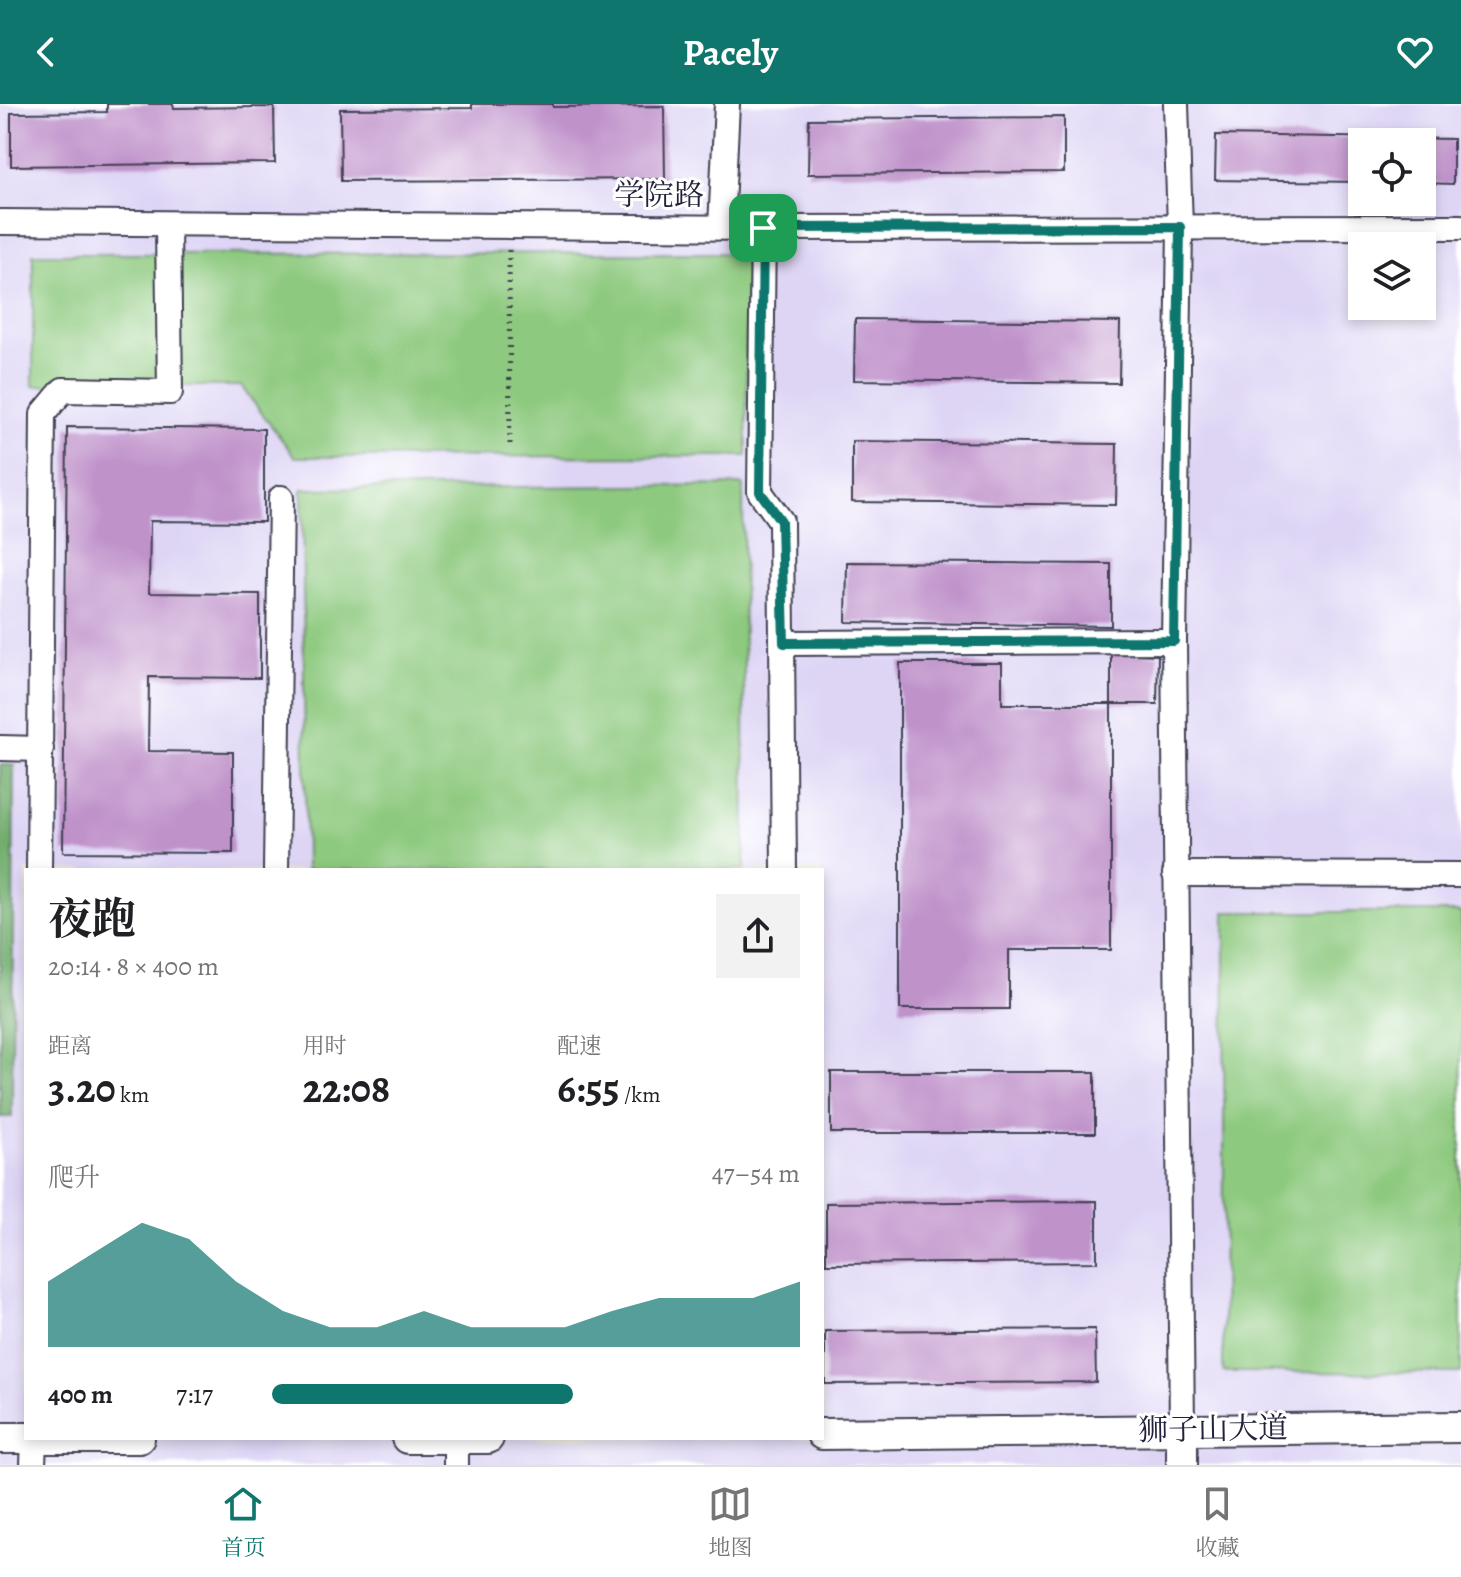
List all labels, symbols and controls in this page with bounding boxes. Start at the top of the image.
text: Pacely [683,28,778,77]
icon: back [24,30,68,74]
icon: heart [1393,30,1437,74]
map controls [1348,128,1436,320]
button: locate [1348,128,1436,216]
street label: 学院路 [614,175,704,215]
pin [729,194,797,262]
icon: arrive [741,206,785,250]
button: layers [1348,232,1436,320]
text: 夜跑 [48,889,136,949]
button: share [716,894,800,978]
text: 20:14 · 8 × 400 m [48,949,219,984]
text: 距离 [48,1031,92,1061]
text: 用时 [303,1031,347,1061]
text: 配速 [557,1031,601,1061]
text: 3.20 [48,1061,116,1116]
text: 22:08 [303,1061,390,1116]
text: 6:55 [557,1061,620,1116]
text: km [116,1080,149,1110]
text: /km [620,1080,661,1110]
text: 47–54 m [712,1156,800,1191]
text: 爬升 [48,1160,100,1195]
text: 400 m [48,1377,113,1412]
text: 7:17 [176,1377,213,1412]
street label: 狮子山大道 [1138,1408,1288,1450]
tab: 首页 [221,1482,266,1563]
tab: 地图 [708,1482,753,1563]
tab: 收藏 [1195,1482,1240,1563]

